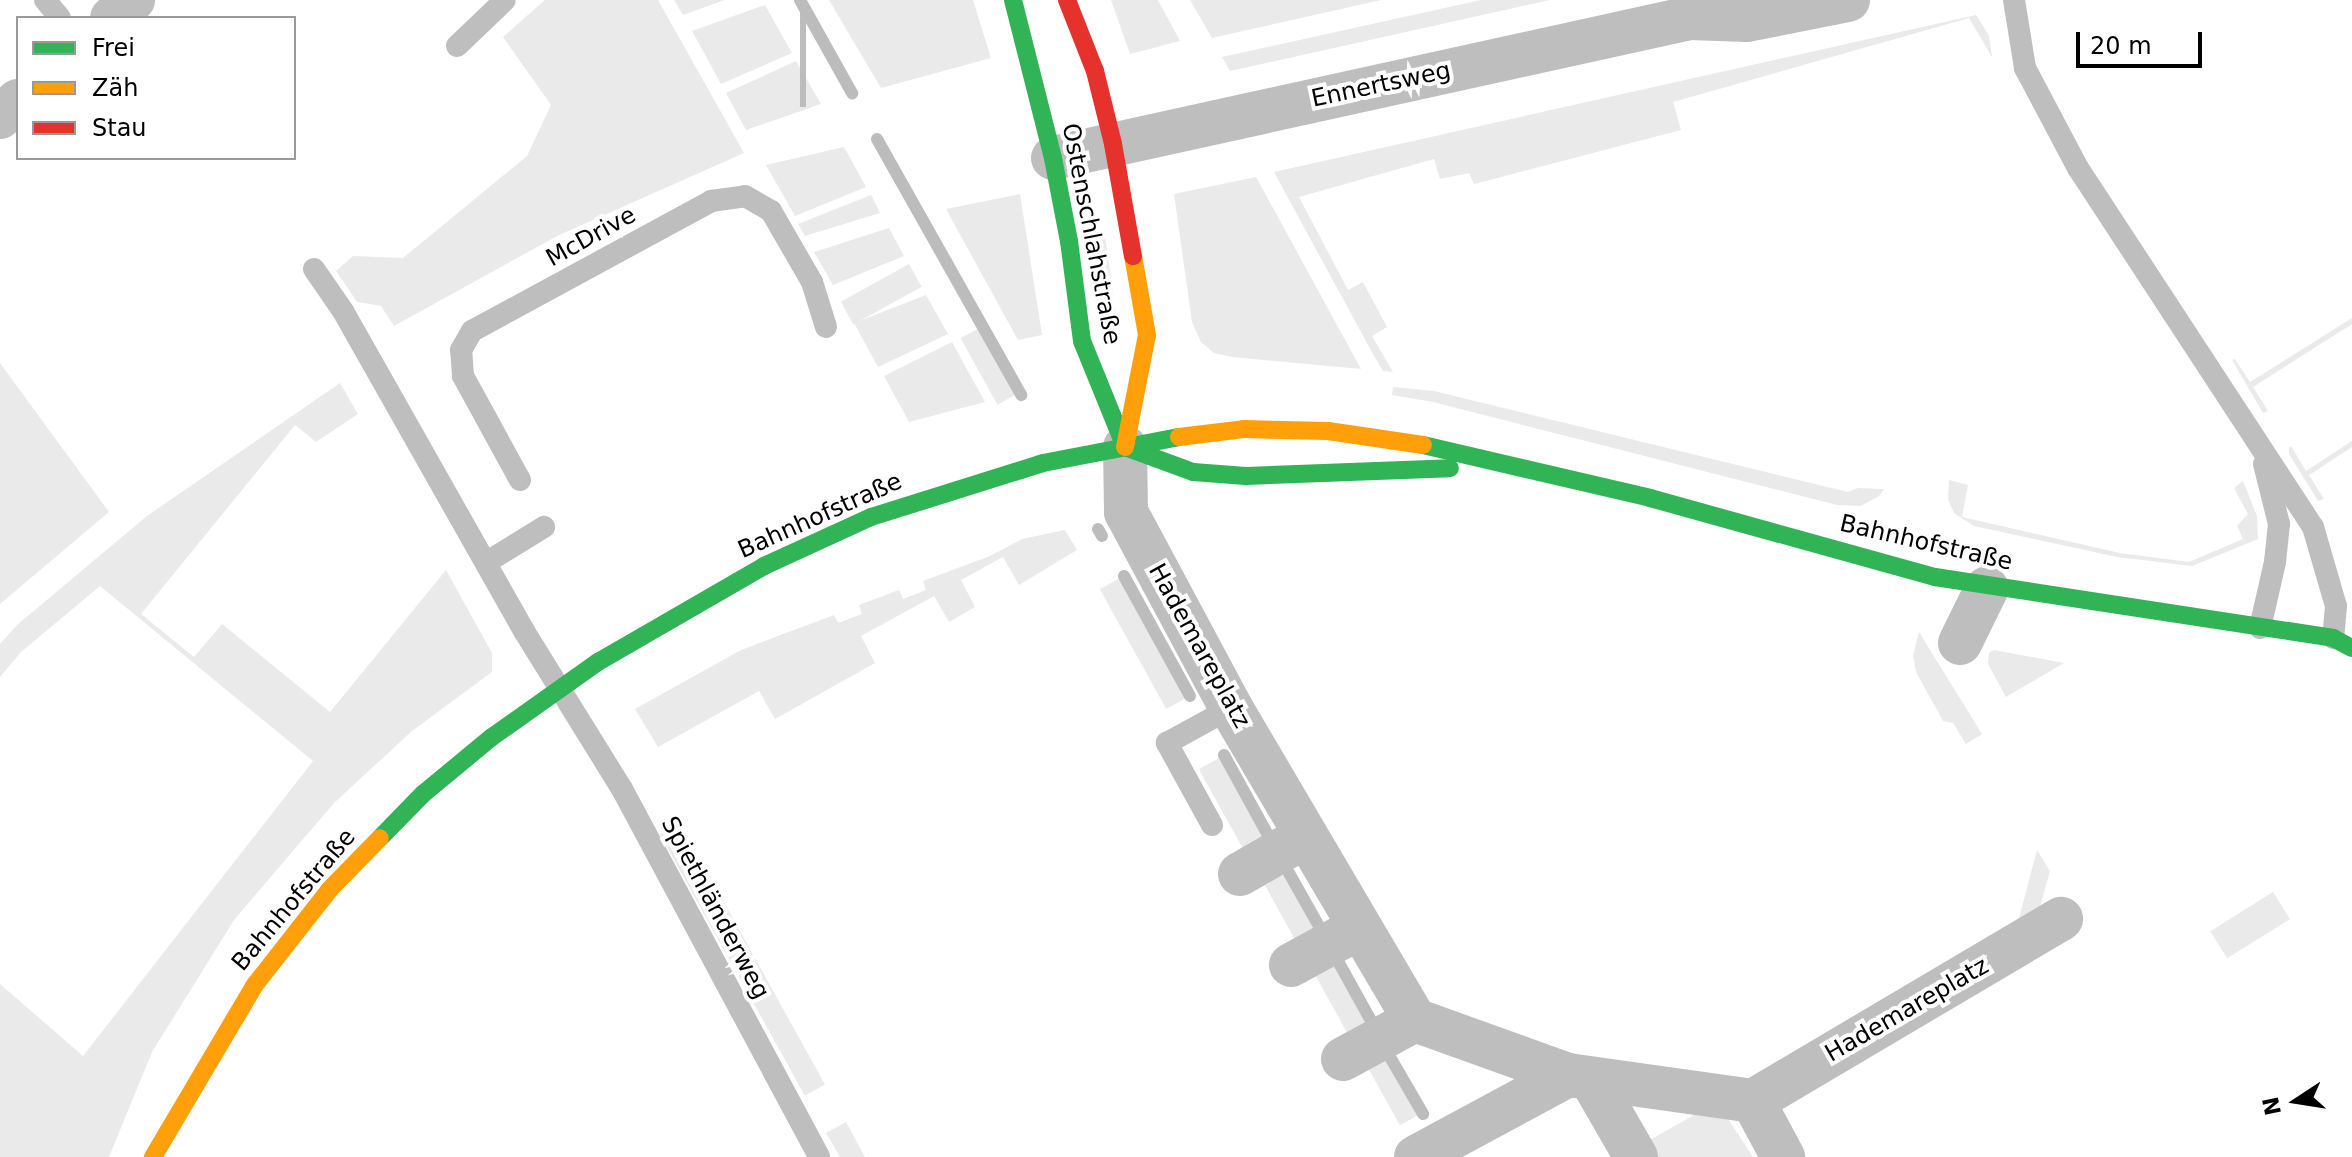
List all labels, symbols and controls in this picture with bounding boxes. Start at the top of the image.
legend [16,16,296,160]
scale bar [2080,16,2206,66]
text: 20 m [2090,32,2152,60]
text: Frei [92,34,135,62]
street label: Ennertsweg [1309,56,1453,114]
text: Zäh [92,74,138,102]
text: Stau [92,114,147,142]
street label: Ostenschlahstraße [1055,121,1127,347]
street label: McDrive [541,201,641,273]
street label: Bahnhofstraße [734,467,906,565]
street label: Bahnhofstraße [1837,509,2015,577]
street label: Hademareplatz [1142,559,1256,733]
street label: Spiethländerweg [655,812,775,1004]
street label: Bahnhofstraße [226,823,362,977]
street label: Hademareplatz [1820,952,1994,1068]
north arrow [2256,1061,2336,1141]
text: N [2258,1094,2286,1118]

